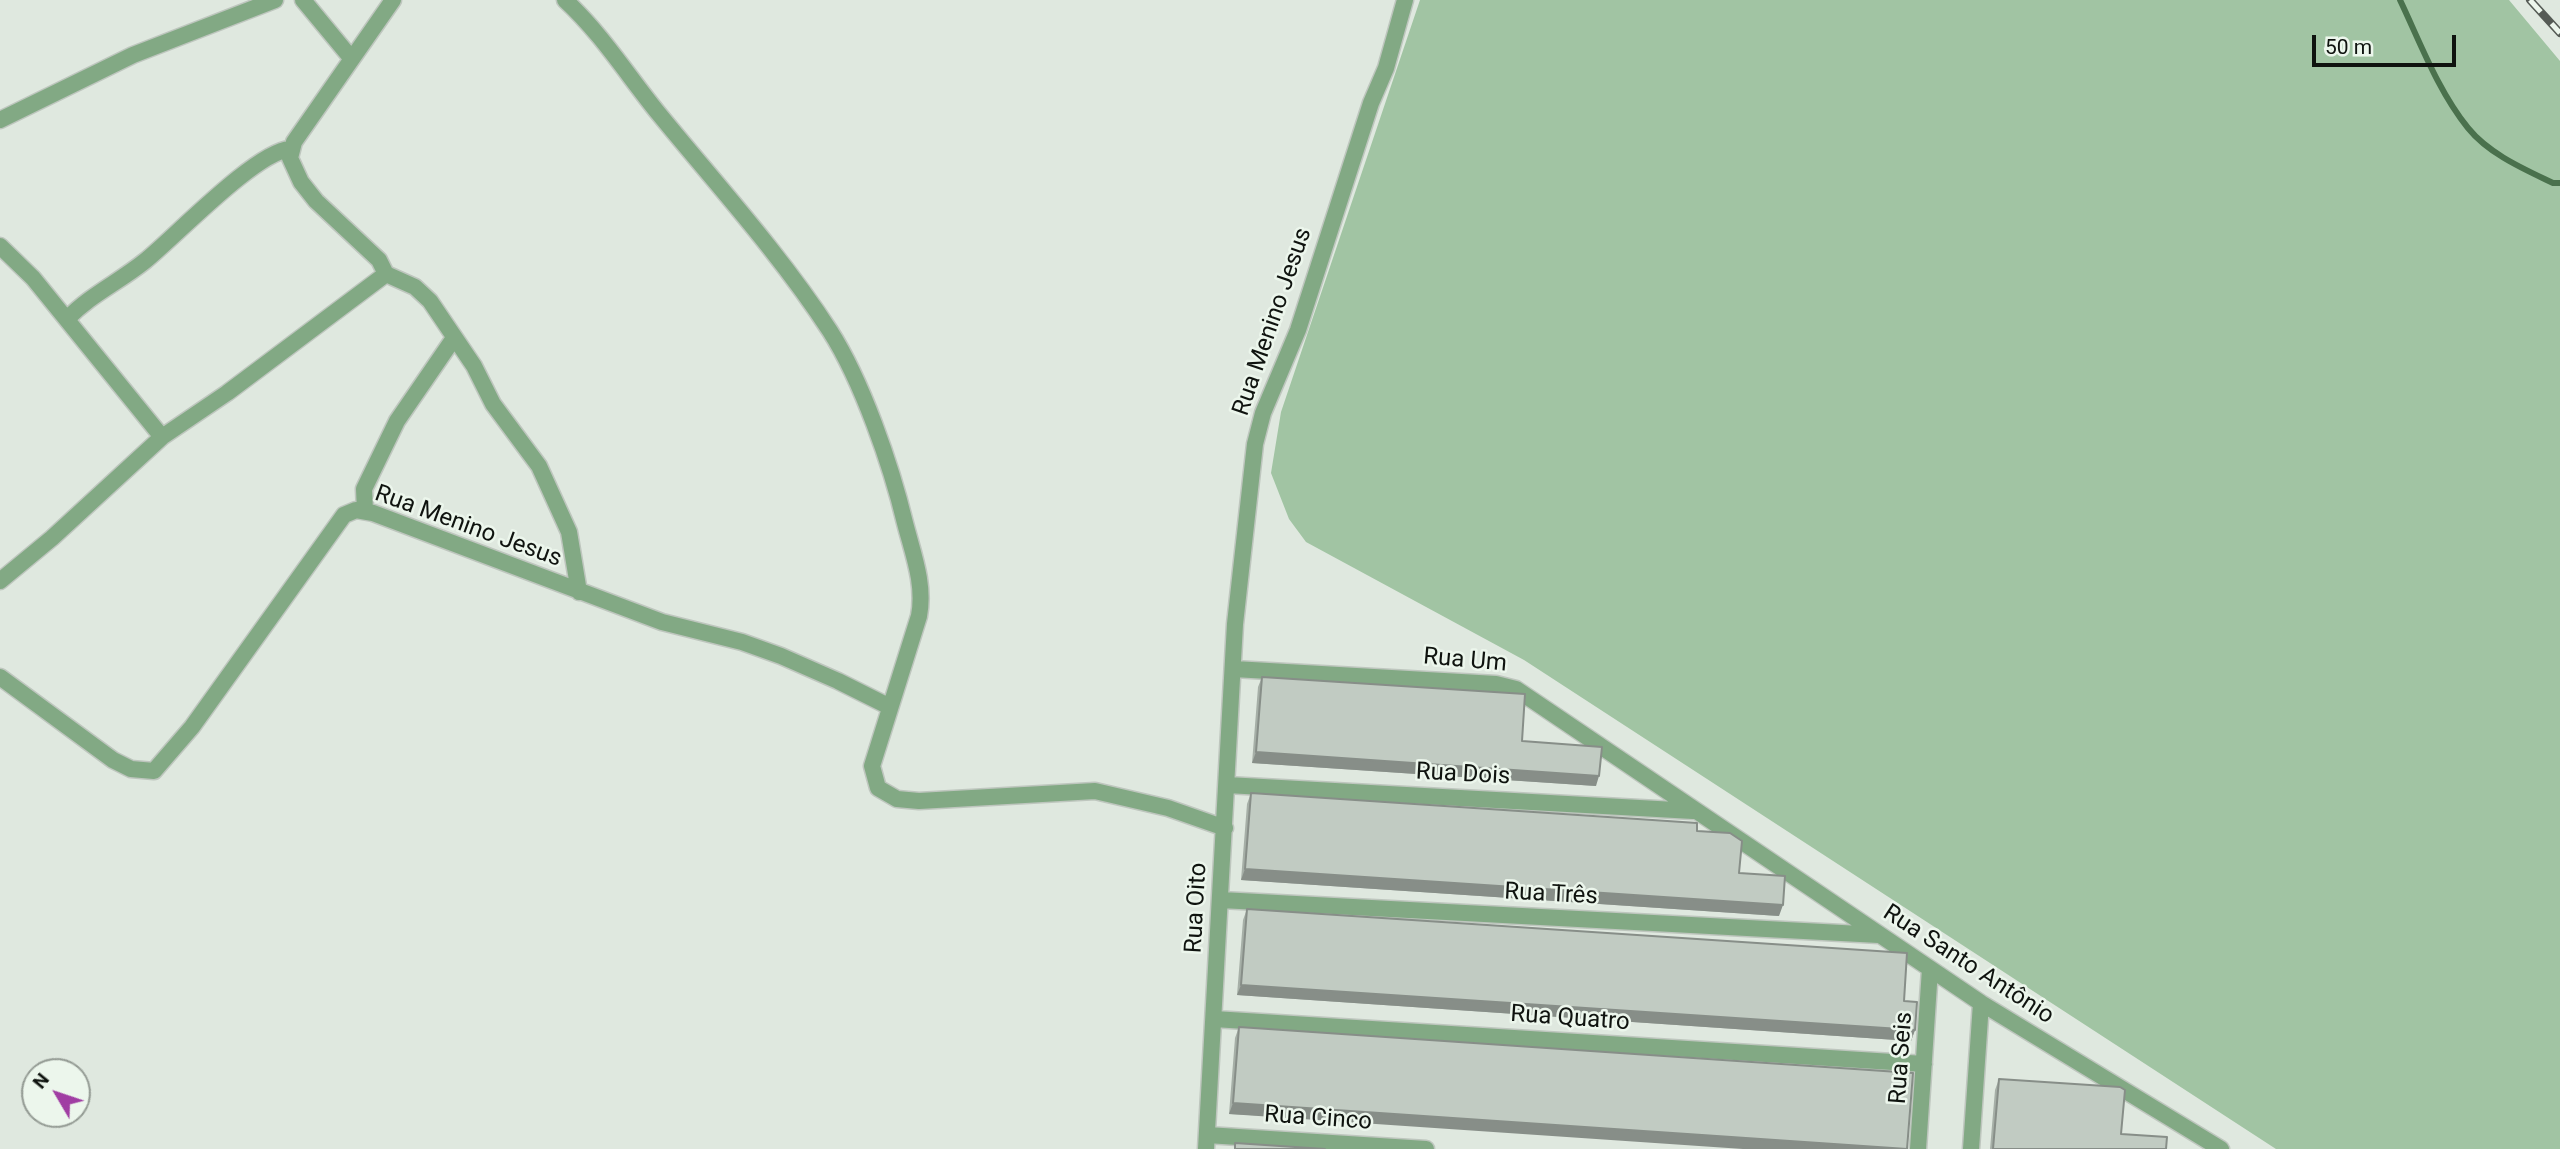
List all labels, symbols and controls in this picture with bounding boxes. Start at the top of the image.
scale bar [2315,21,2458,65]
text: 50 m [2325,35,2372,59]
street label: Rua Menino Jesus [1227,224,1319,420]
street label: Rua Menino Jesus [371,480,565,574]
street label: Rua Um [1422,643,1508,679]
street label: Rua Dois [1415,758,1511,792]
street label: Rua Oito [1180,862,1214,954]
street label: Rua Três [1504,878,1598,912]
street label: Rua Santo Antônio [1877,899,2059,1031]
street label: Rua Quatro [1510,1000,1630,1038]
street label: Rua Seis [1884,1011,1920,1105]
north arrow [21,1058,91,1128]
text: N [28,1068,54,1093]
street label: Rua Cinco [1263,1101,1373,1137]

